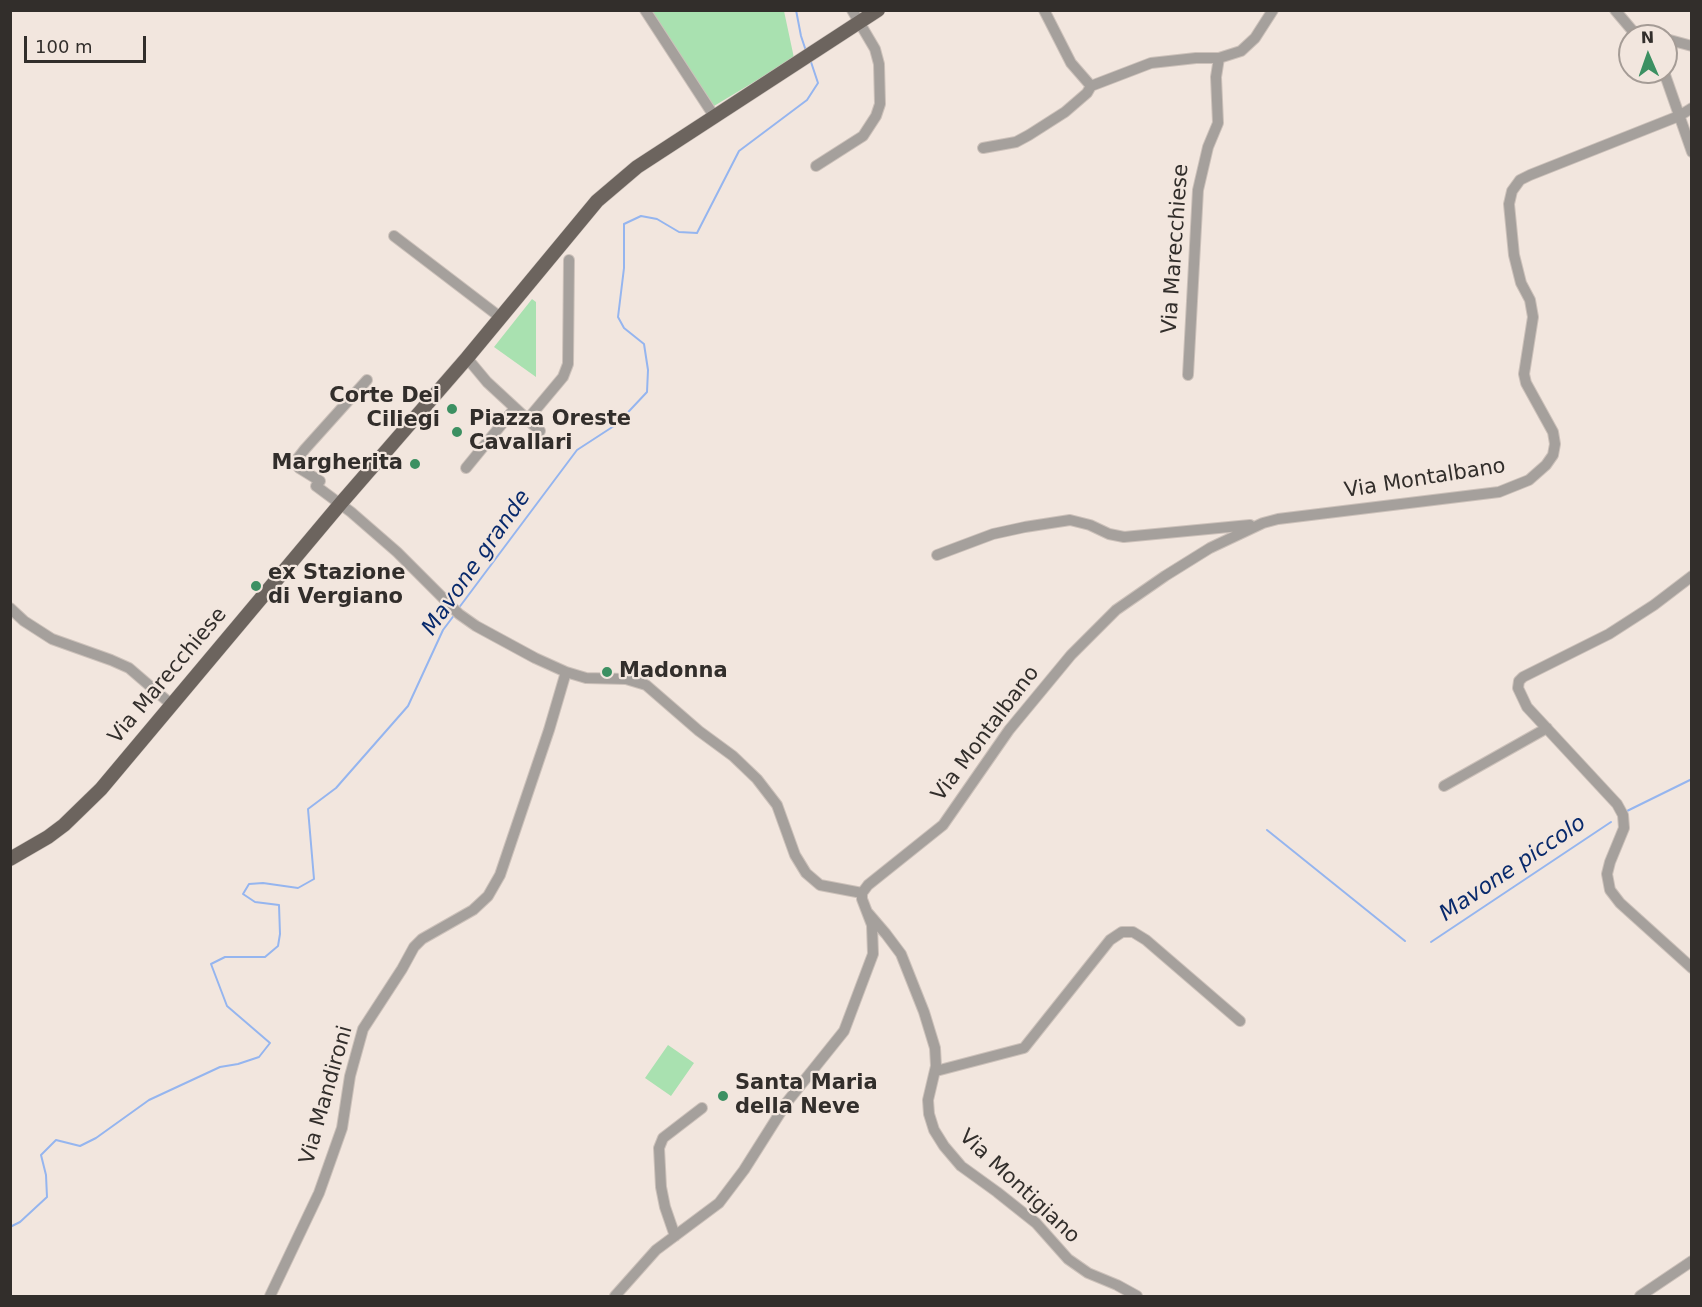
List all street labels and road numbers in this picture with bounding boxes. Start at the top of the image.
street label: Via Marecchiese [1157,163,1195,335]
street label: Via Montalbano [1343,454,1507,504]
street label: Via Marecchiese [104,603,232,749]
street label: Via Montalbano [927,661,1045,807]
street label: Via Mandironi [295,1023,359,1167]
street label: Via Montigiano [953,1125,1085,1249]

